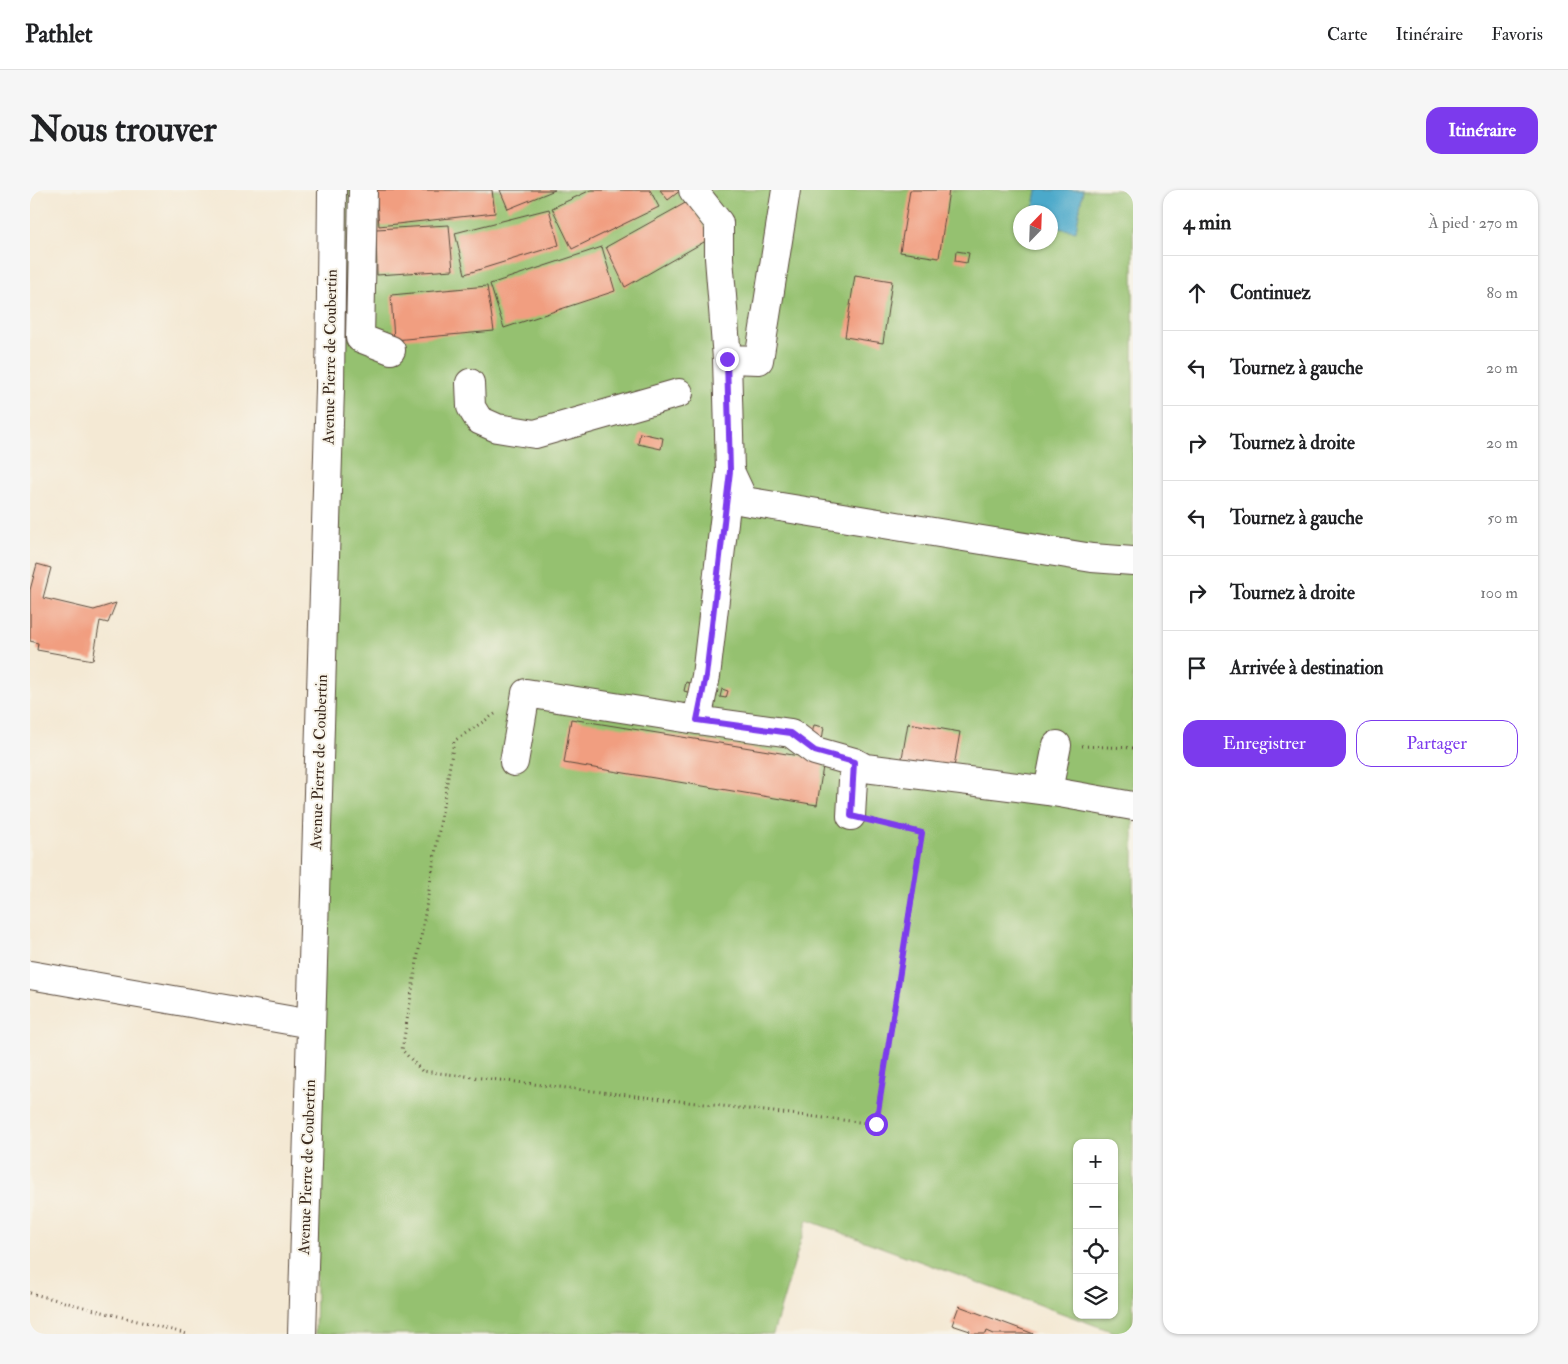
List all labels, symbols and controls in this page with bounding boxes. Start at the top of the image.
text: Pathlet [25,19,93,50]
text: Carte [1327,23,1368,46]
text: Itinéraire [1396,23,1463,46]
text: Favoris [1491,23,1543,46]
button: Itinéraire [1426,107,1538,154]
text: Nous trouver [30,108,217,152]
north arrow [1013,205,1058,250]
text: 4 min [1183,209,1231,236]
text: À pied · 270 m [1428,213,1518,233]
street label: Avenue Pierre de Coubertin [318,269,342,446]
icon: ahead [1183,279,1211,307]
text: Continuez [1230,281,1311,305]
text: 80 m [1487,283,1518,303]
route end [716,348,739,371]
icon: left [1183,354,1211,382]
text: Tournez à gauche [1230,356,1363,380]
text: 20 m [1486,358,1518,378]
icon: right [1183,429,1211,457]
text: Tournez à droite [1230,431,1355,455]
text: 20 m [1486,433,1518,453]
icon: left [1183,504,1211,532]
text: Tournez à gauche [1230,506,1363,530]
text: 50 m [1487,508,1518,528]
icon: right [1183,579,1211,607]
text: Tournez à droite [1230,581,1355,605]
text: 100 m [1480,583,1518,603]
icon: arrive [1183,654,1211,682]
text: Arrivée à destination [1230,656,1384,680]
street label: Avenue Pierre de Coubertin [306,674,332,851]
button: Enregistrer [1183,720,1346,767]
button: Partager [1356,720,1518,767]
street label: Avenue Pierre de Coubertin [294,1079,320,1256]
route start [865,1113,888,1136]
map controls [1073,1139,1118,1319]
button: + [1073,1139,1118,1184]
button: − [1073,1184,1118,1229]
button: locate [1073,1229,1118,1274]
button: layers [1073,1274,1118,1319]

